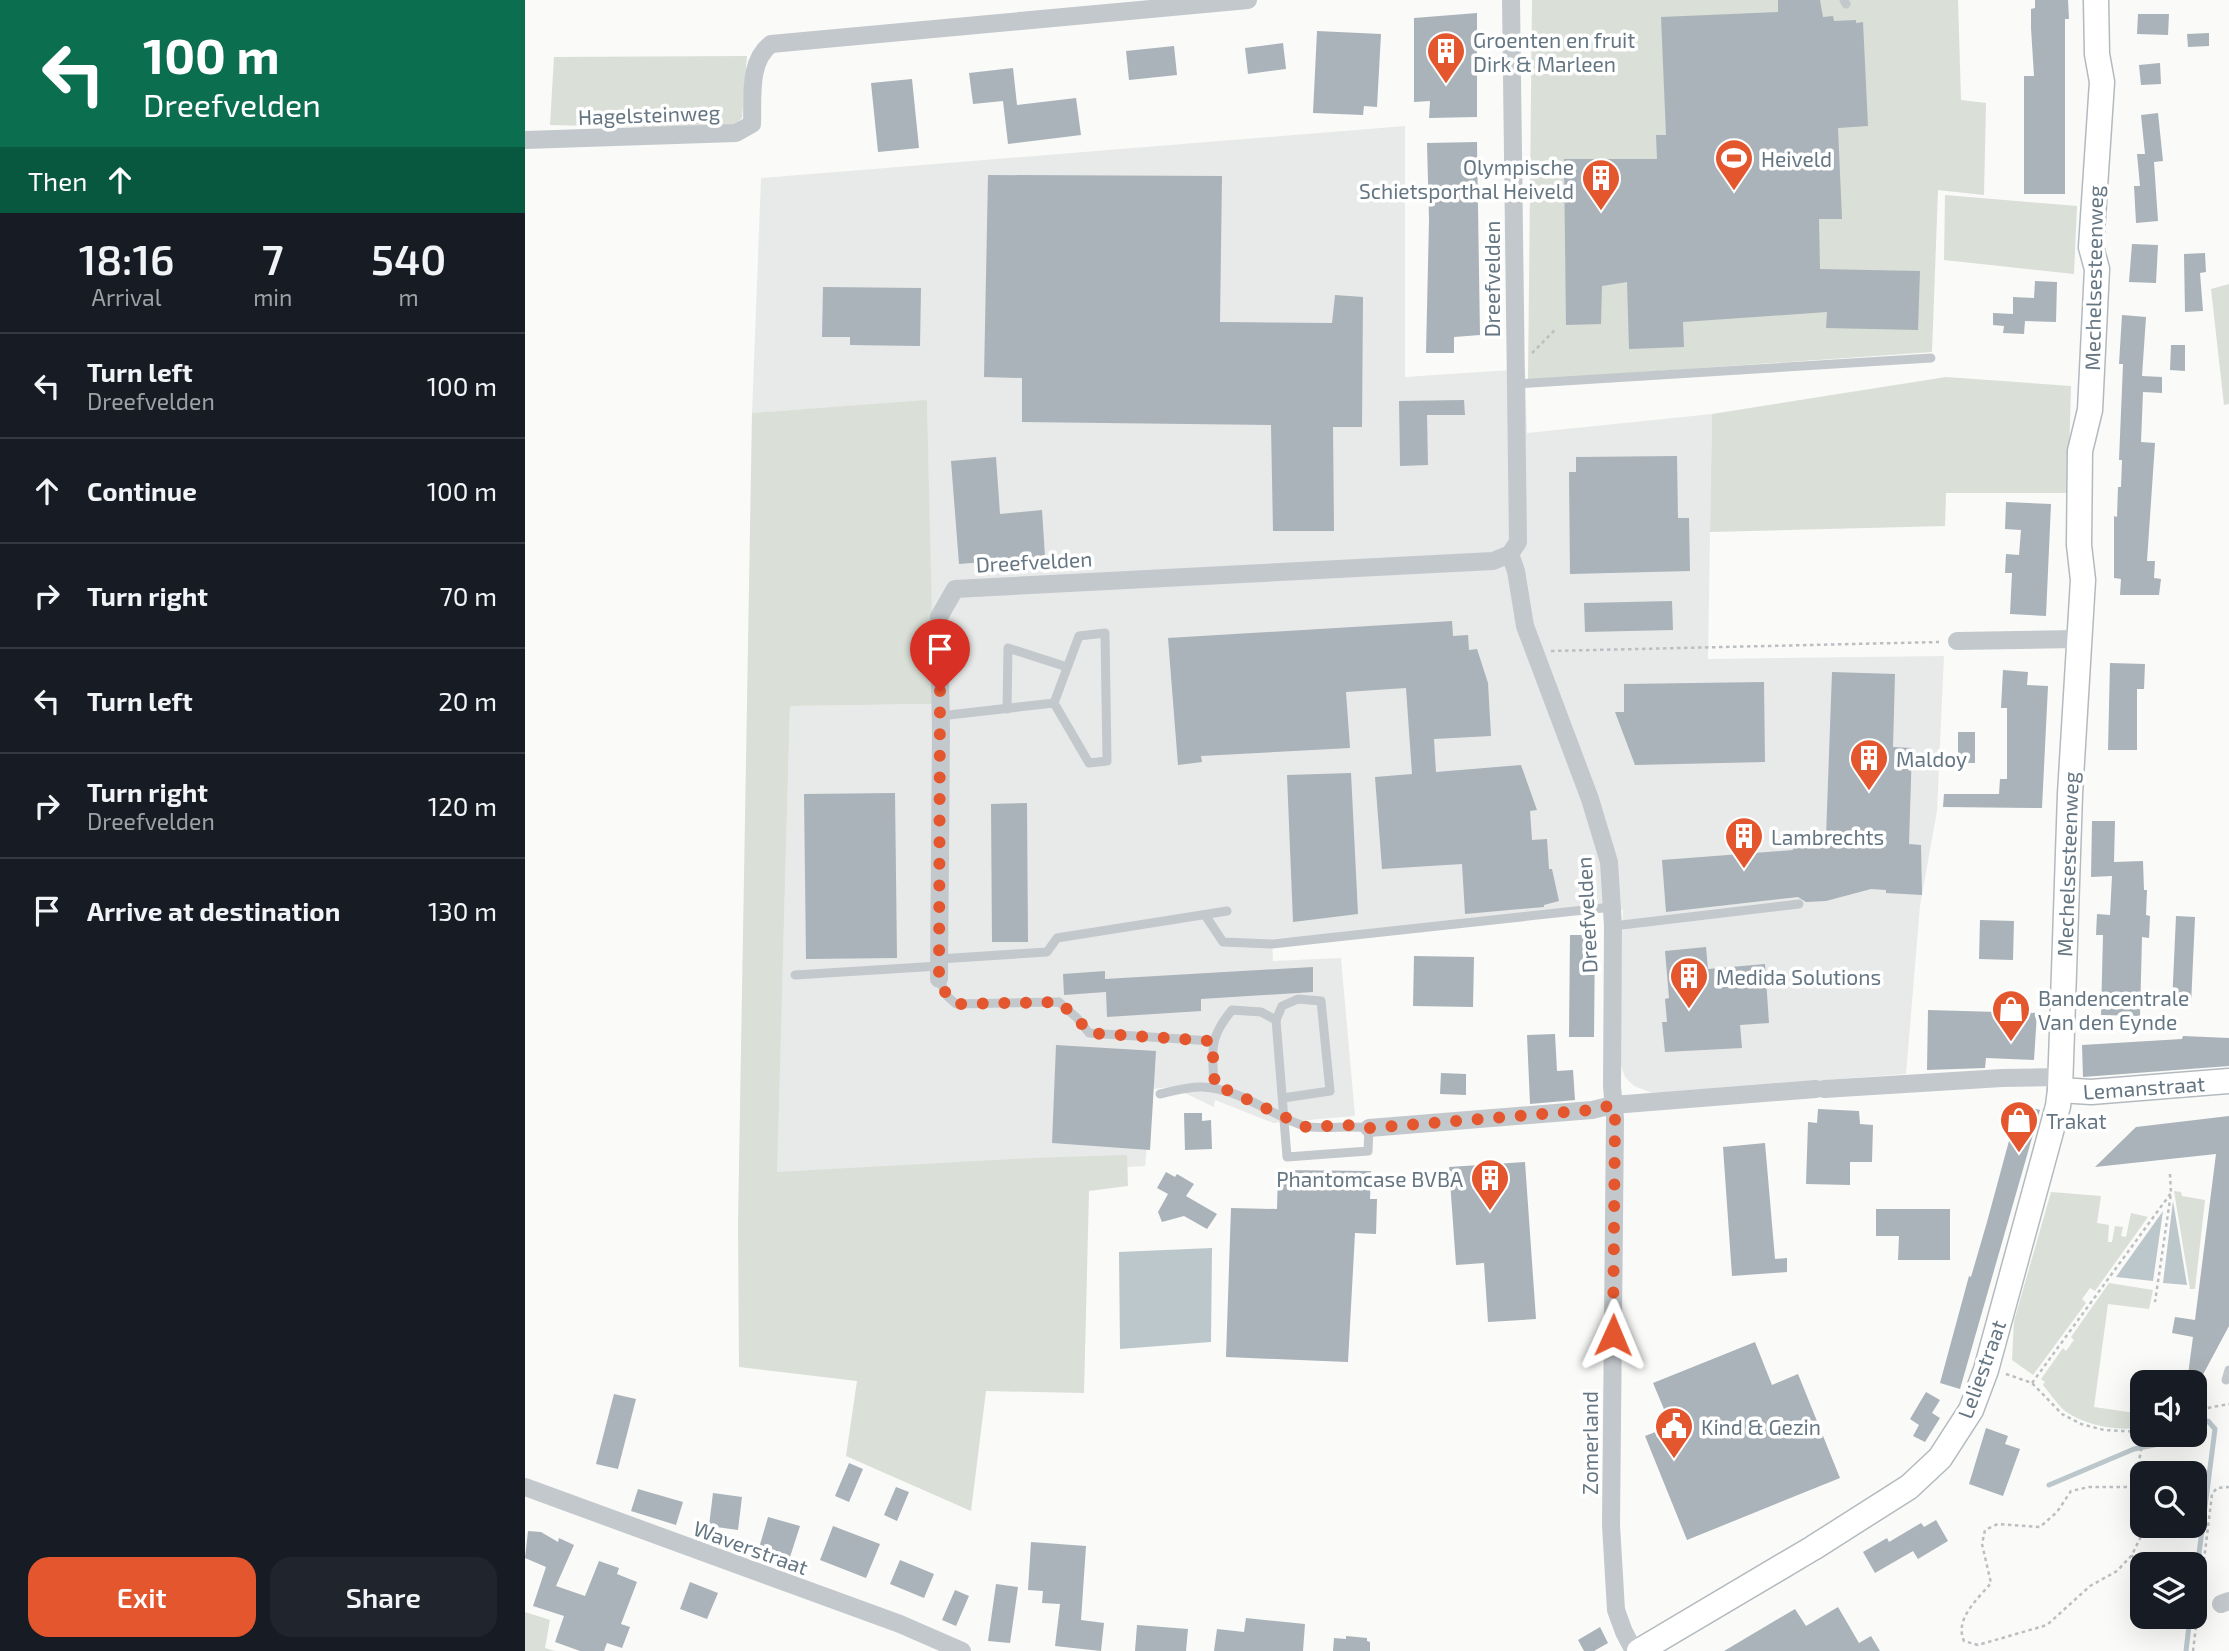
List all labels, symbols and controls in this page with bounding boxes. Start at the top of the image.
text: 100 m [143,25,280,84]
place label: Groenten en fruit Dirk & Marleen [1473,27,1635,76]
icon: left [28,28,119,119]
building icon: Groenten en fruit Dirk & Marleen [1425,30,1467,85]
text: Dreefvelden [143,85,321,123]
street label: Hagelsteinweg [577,99,721,129]
sports icon: Heiveld [1713,137,1755,192]
place label: Heiveld [1761,146,1832,171]
place label: Olympische Schietsporthal Heiveld [1359,154,1574,203]
building icon: Olympische Schietsporthal Heiveld [1580,157,1622,212]
icon: ahead [101,161,139,199]
text: Then [28,165,87,196]
street label: Mechelsesteenweg [2079,185,2107,371]
street label: Dreefvelden [1479,221,1504,337]
text: 18:16 [79,233,175,283]
text: 7 [262,233,284,283]
text: 540 [371,233,446,283]
text: Arrival [92,283,162,311]
text: min [253,283,292,311]
text: m [399,283,419,311]
text: Turn left [87,356,193,387]
icon: left [28,367,66,405]
text: 100 m [427,370,497,401]
text: Dreefvelden [87,387,215,415]
icon: ahead [28,472,66,510]
text: Continue [87,475,197,506]
text: 100 m [427,475,497,506]
street label: Dreefvelden [975,545,1093,577]
icon: right [28,577,66,615]
text: Turn right [87,580,208,611]
text: 70 m [439,580,497,611]
pin [910,619,970,691]
icon: arrive [921,630,959,668]
icon: left [28,682,66,720]
text: Turn left [87,685,193,716]
text: 20 m [438,685,497,716]
building icon: Maldoy [1848,737,1890,792]
place label: Maldoy [1896,746,1967,771]
street label: Mechelsesteenweg [2051,771,2083,957]
text: Turn right [87,776,208,807]
icon: right [28,787,66,825]
text: 120 m [428,790,497,821]
text: Dreefvelden [87,807,215,835]
building icon: Lambrechts [1723,815,1765,870]
place label: Lambrechts [1771,824,1884,849]
street label: Dreefvelden [1570,856,1602,974]
icon: arrive [28,892,66,930]
text: Arrive at destination [87,895,340,926]
text: 130 m [428,895,497,926]
building icon: Medida Solutions [1668,955,1710,1010]
place label: Medida Solutions [1716,964,1881,989]
place label: Bandencentrale Van den Eynde [2038,985,2189,1034]
shop icon: Bandencentrale Van den Eynde [1990,988,2032,1043]
street label: Lemanstraat [2082,1070,2206,1104]
shop icon: Trakat [1998,1099,2040,1154]
place label: Trakat [2046,1108,2106,1133]
building icon: Phantomcase BVBA [1469,1157,1511,1212]
place label: Phantomcase BVBA [1276,1166,1463,1191]
position arrow [1576,1298,1650,1372]
street label: Leliestraat [1952,1316,2010,1422]
map controls [2130,1370,2207,1629]
button: sound [2130,1370,2207,1447]
street label: Zomerland [1577,1391,1602,1495]
public building icon: Kind & Gezin [1653,1405,1695,1460]
place label: Kind & Gezin [1701,1414,1821,1439]
button: search [2130,1461,2207,1538]
street label: Waverstraat [690,1515,812,1579]
button: layers [2130,1552,2207,1629]
button: Exit [28,1557,256,1637]
button: Share [270,1557,497,1637]

